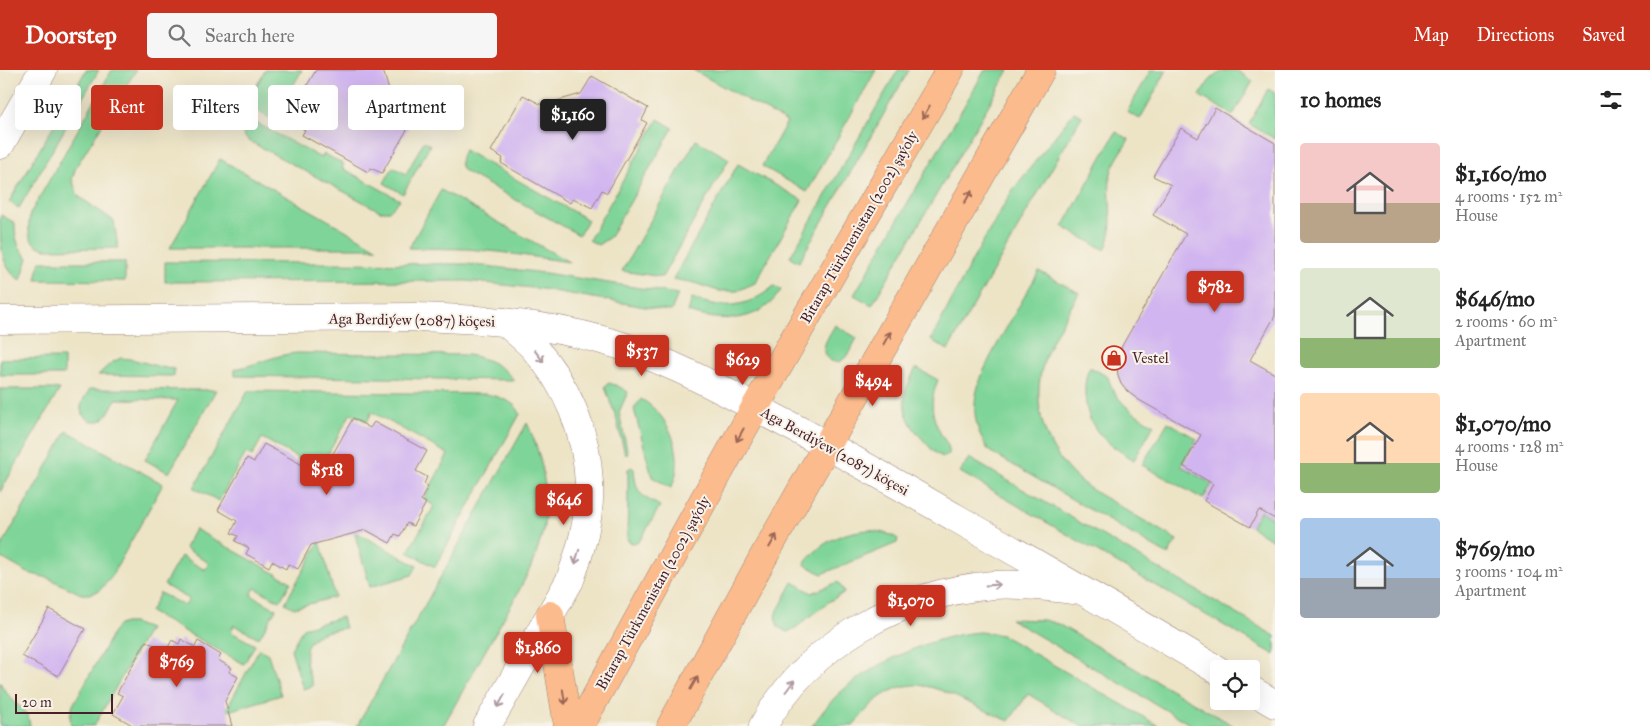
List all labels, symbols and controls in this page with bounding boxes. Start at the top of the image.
search box [147,13,497,58]
text: Doorstep [25,20,117,50]
icon: search [165,21,193,49]
text: Search here [205,24,295,47]
text: Map [1413,24,1449,46]
text: Directions [1477,24,1554,46]
text: Saved [1582,24,1625,46]
chip: Buy [15,85,81,130]
chip: Rent [91,85,163,130]
chip: Filters [173,85,258,130]
chip: New [268,85,338,130]
chip: Apartment [348,85,464,130]
icon: filters [1597,86,1625,114]
text: 10 homes [1300,87,1381,113]
pin: $1,160 [532,98,614,141]
text: $1,160 [551,105,595,124]
one-way arrow [920,105,930,119]
street label: Bitarap Türkmenistan (2002) şaýoly [796,127,923,327]
text: $1,160/mo [1455,161,1547,187]
icon: home [1340,163,1400,223]
text: 4 rooms · 152 m² [1455,187,1562,206]
one-way arrow [963,191,973,205]
text: House [1455,206,1498,225]
pin: $782 [1185,270,1245,313]
text: $782 [1198,277,1232,296]
text: $646/mo [1455,286,1535,312]
icon: home [1340,288,1400,348]
street label: Aga Berdiýew (2087) köçesi [328,310,495,331]
text: 2 rooms · 60 m² [1455,312,1557,331]
one-way arrow [882,331,892,346]
text: Apartment [1455,331,1527,350]
pin: $537 [612,334,672,377]
text: $537 [626,341,658,360]
pin: $629 [713,344,773,386]
shop icon: Vestel [1101,345,1127,371]
one-way arrow [534,349,545,362]
place label: Vestel [1131,349,1170,367]
text: $629 [726,350,760,369]
pin: $494 [843,364,903,407]
text: $494 [855,371,891,390]
street label: Aga Berdiýew (2087) köçesi [756,402,912,500]
text: $1,070/mo [1455,411,1551,437]
icon: home [1340,413,1400,473]
one-way arrow [735,428,745,443]
text: 4 rooms · 128 m² [1455,437,1564,456]
pin: $518 [297,454,357,496]
text: House [1455,456,1498,475]
text: $518 [311,460,343,479]
pin: $646 [534,484,594,526]
text: $646 [547,490,581,509]
street label: Bitarap Türkmenistan (2002) şaýoly [592,492,715,694]
one-way arrow [768,534,778,549]
text: $769/mo [1455,536,1535,562]
icon: home [1340,538,1400,598]
one-way arrow [572,549,582,565]
text: 3 rooms · 104 m² [1455,562,1563,581]
one-way arrow [985,581,1001,590]
text: Apartment [1455,581,1527,600]
pin: $1,070 [870,584,952,627]
text: $1,070 [887,591,935,610]
pin: $1,860 [497,632,579,674]
text: $1,860 [515,638,561,657]
pin: $769 [147,646,207,688]
text: $769 [160,652,194,671]
map controls [1210,660,1260,710]
button: locate [1210,660,1260,710]
one-way arrow [690,677,700,691]
one-way arrow [785,679,795,693]
one-way arrow [559,689,569,705]
scale bar [15,691,112,714]
one-way arrow [496,693,506,707]
text: 20 m [22,694,52,711]

